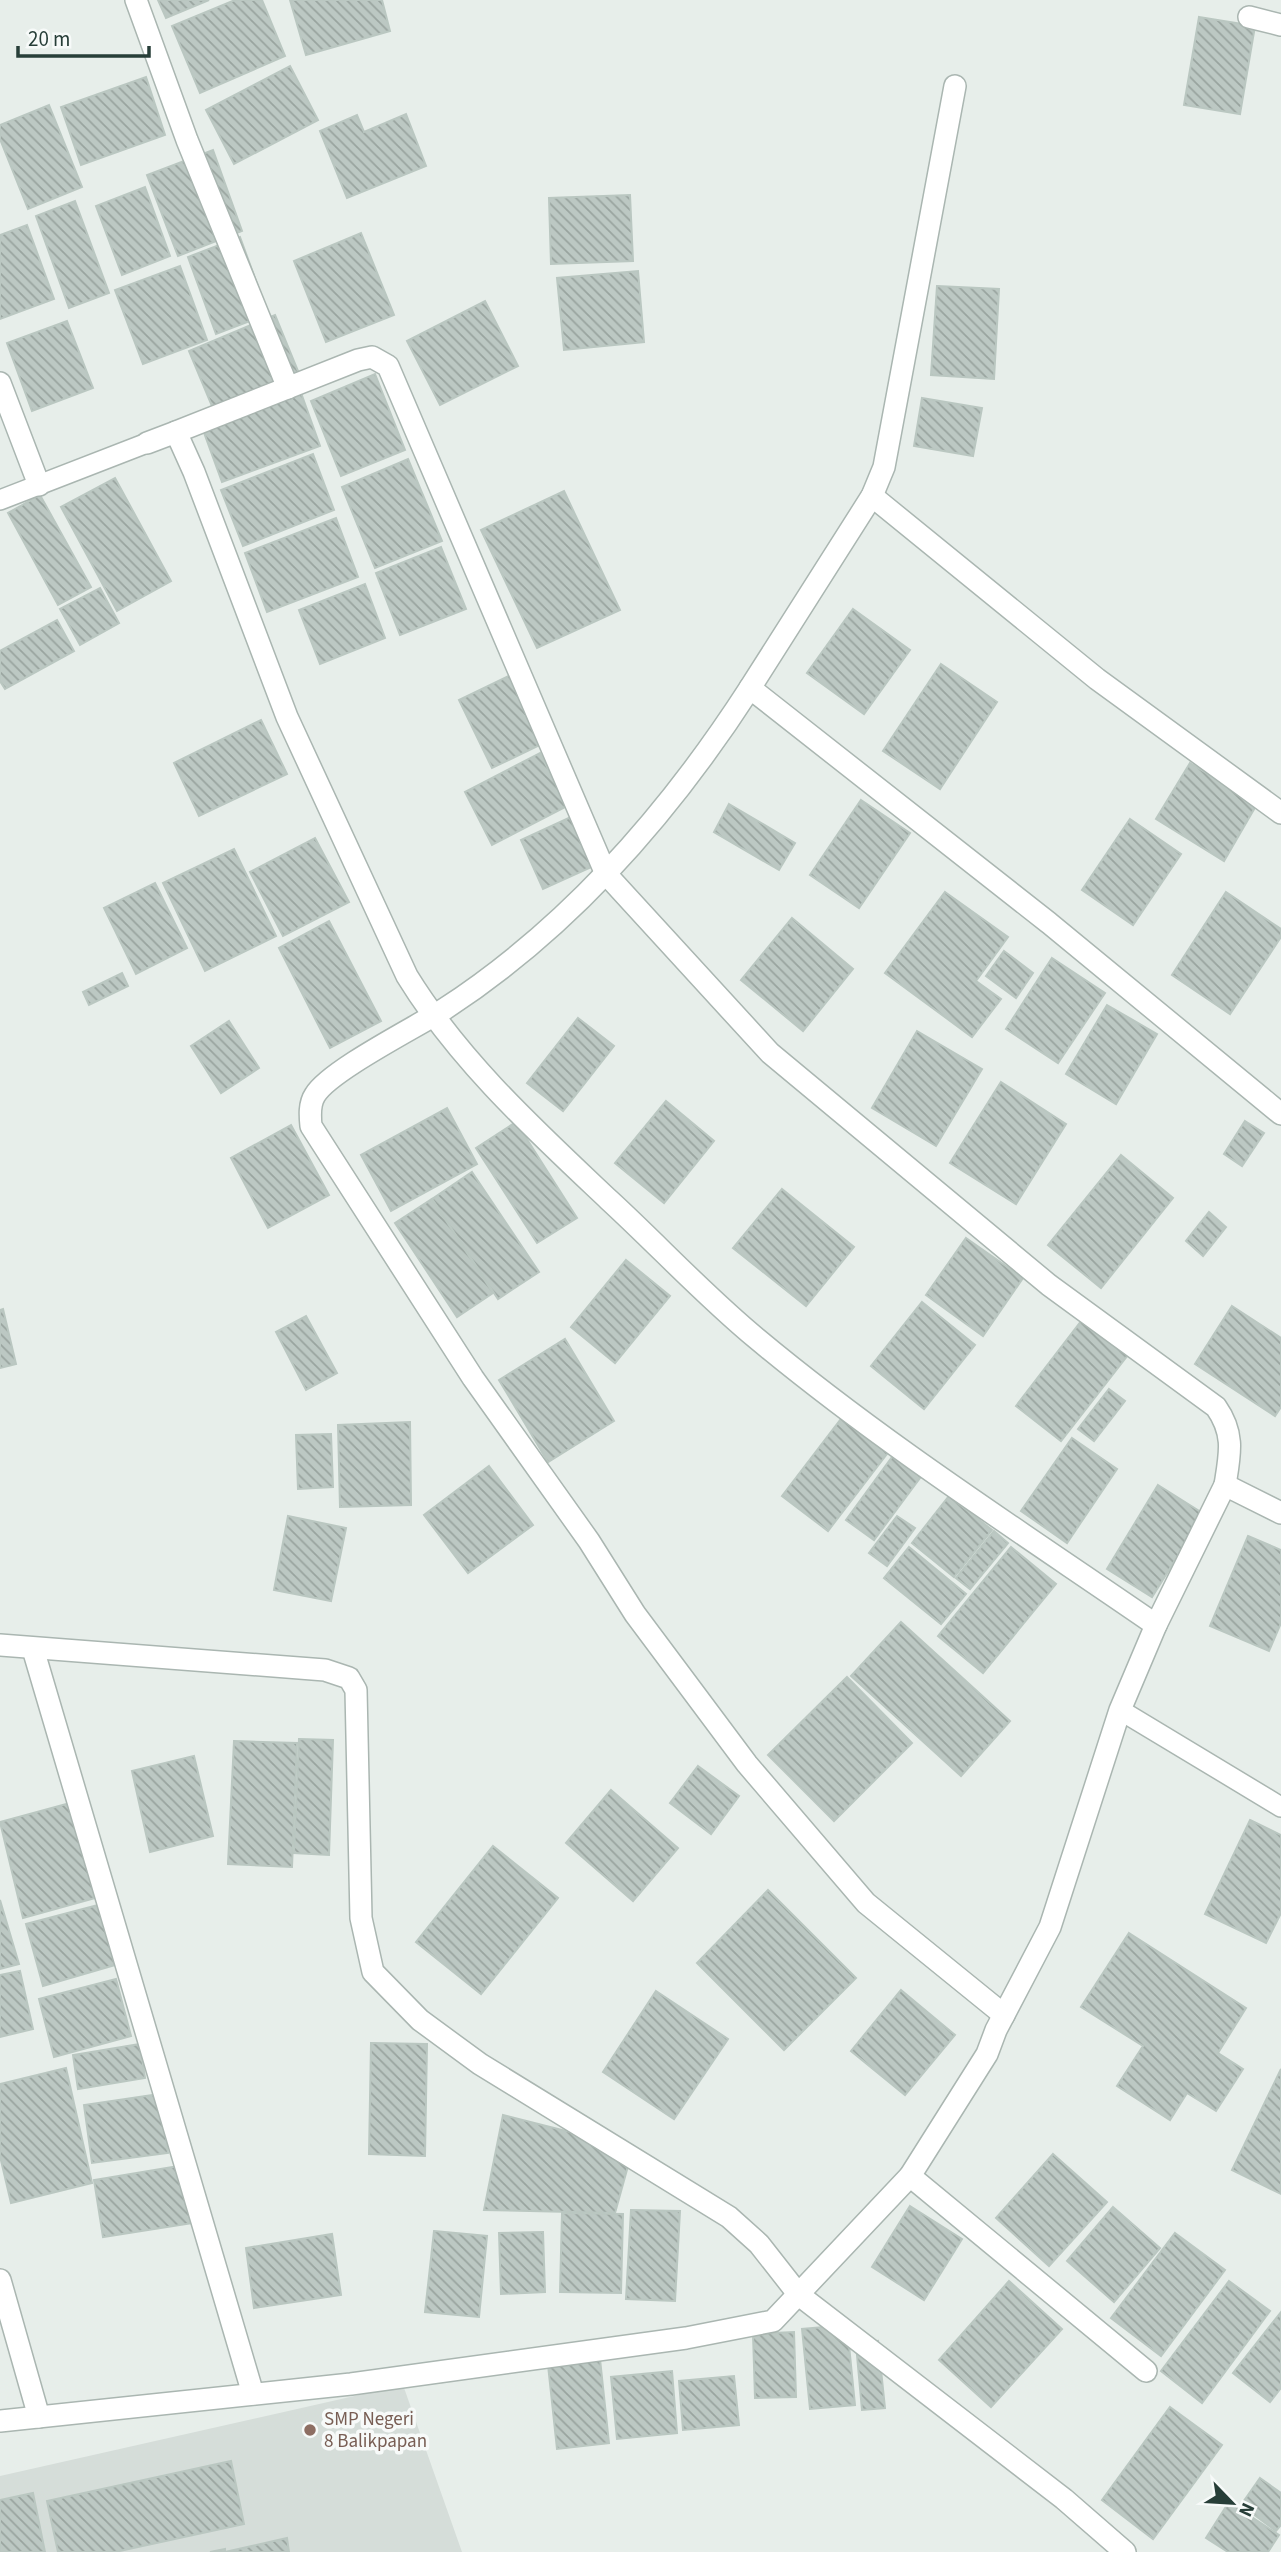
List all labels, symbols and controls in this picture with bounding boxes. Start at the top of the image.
scale bar [18,14,149,58]
text: 20 m [28,24,70,54]
place label: SMP Negeri 8 Balikpapan [324,2406,427,2455]
marker: SMP Negeri 8 Balikpapan [302,2422,318,2438]
north arrow [1197,2468,1267,2538]
text: N [1231,2498,1261,2521]

